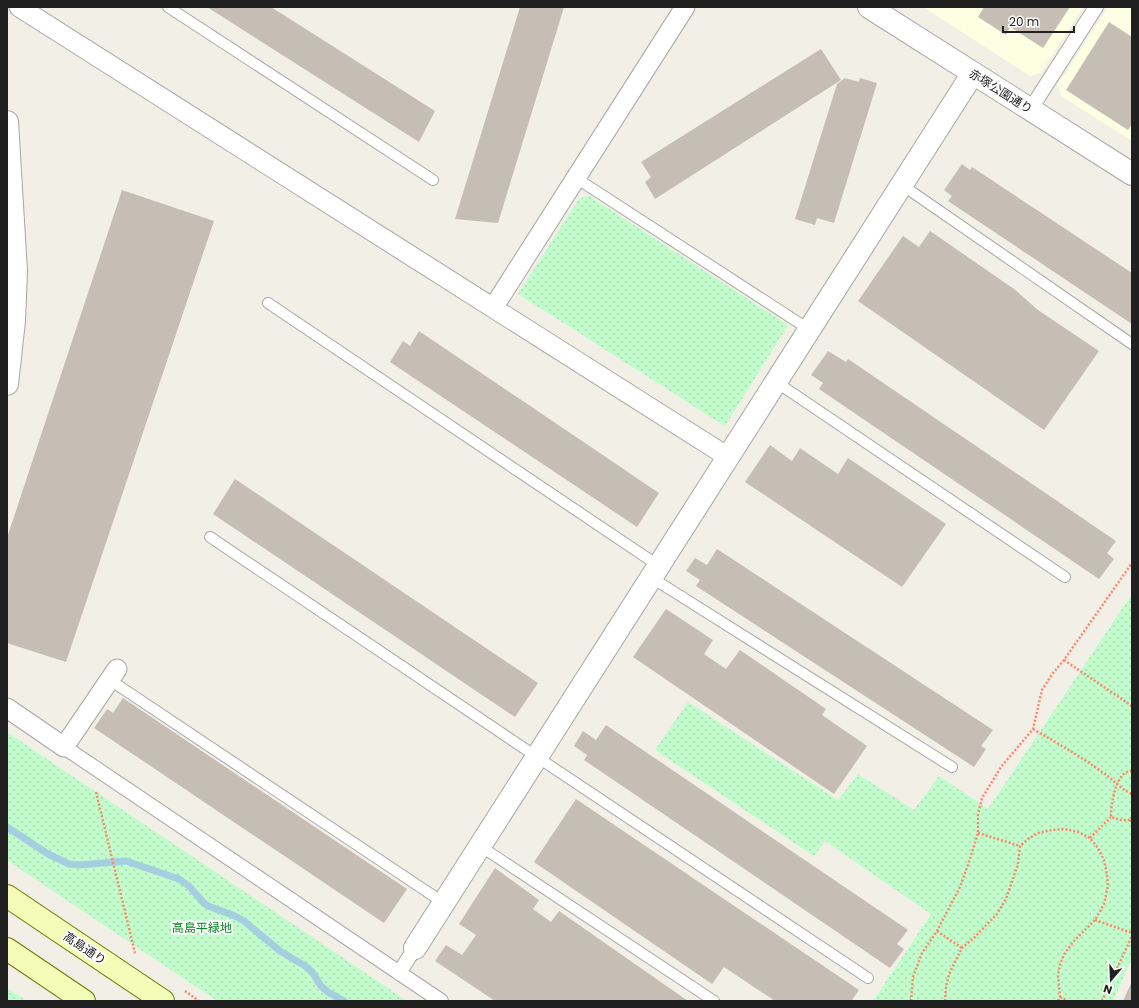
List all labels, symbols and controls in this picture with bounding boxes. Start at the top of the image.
scale bar [1003,8,1074,34]
text: 20 m [1009,13,1039,30]
street label: 赤塚公園通り [966,65,1036,117]
park label: 高島平緑地 [172,919,232,936]
street label: 高島通り [60,928,110,968]
north arrow [1091,960,1131,1000]
text: N [1101,981,1114,998]

